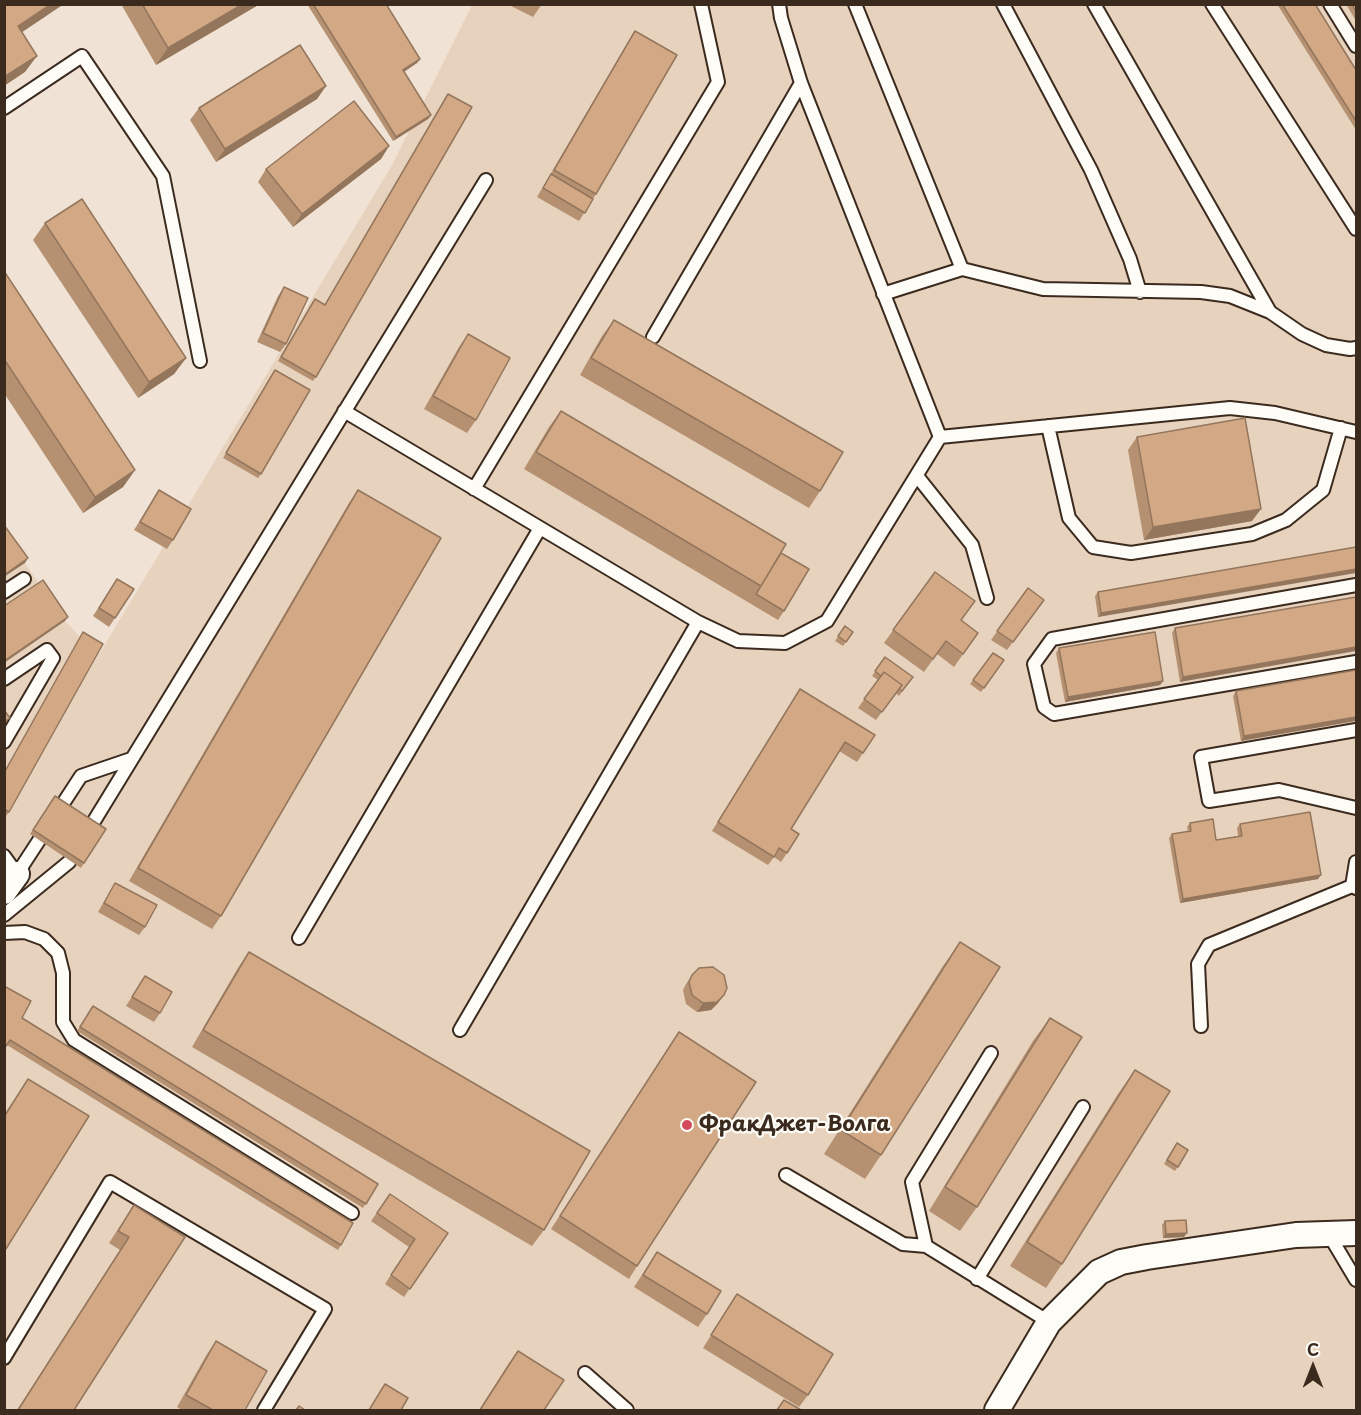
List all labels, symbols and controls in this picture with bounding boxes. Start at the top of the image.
place label: ФракДжет-Волга [699,1112,890,1138]
marker: ФракДжет-Волга [680,1118,694,1132]
north arrow [1283,1337,1343,1397]
text: С [1307,1337,1319,1361]

